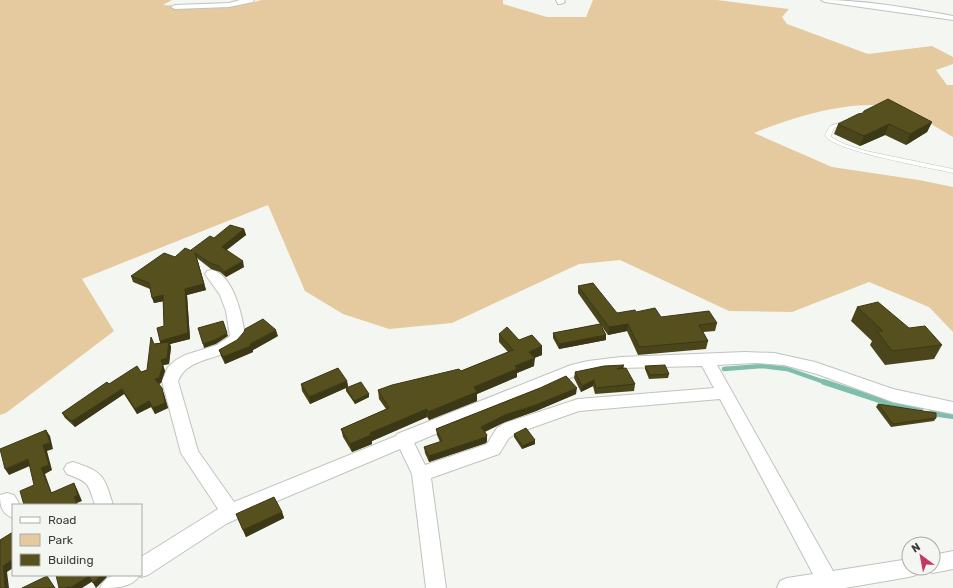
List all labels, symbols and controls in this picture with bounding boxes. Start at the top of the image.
legend [12,504,142,576]
text: Road [48,513,76,527]
text: Park [48,533,74,547]
north arrow [901,536,941,576]
text: N [909,540,923,556]
text: Building [48,553,94,567]

